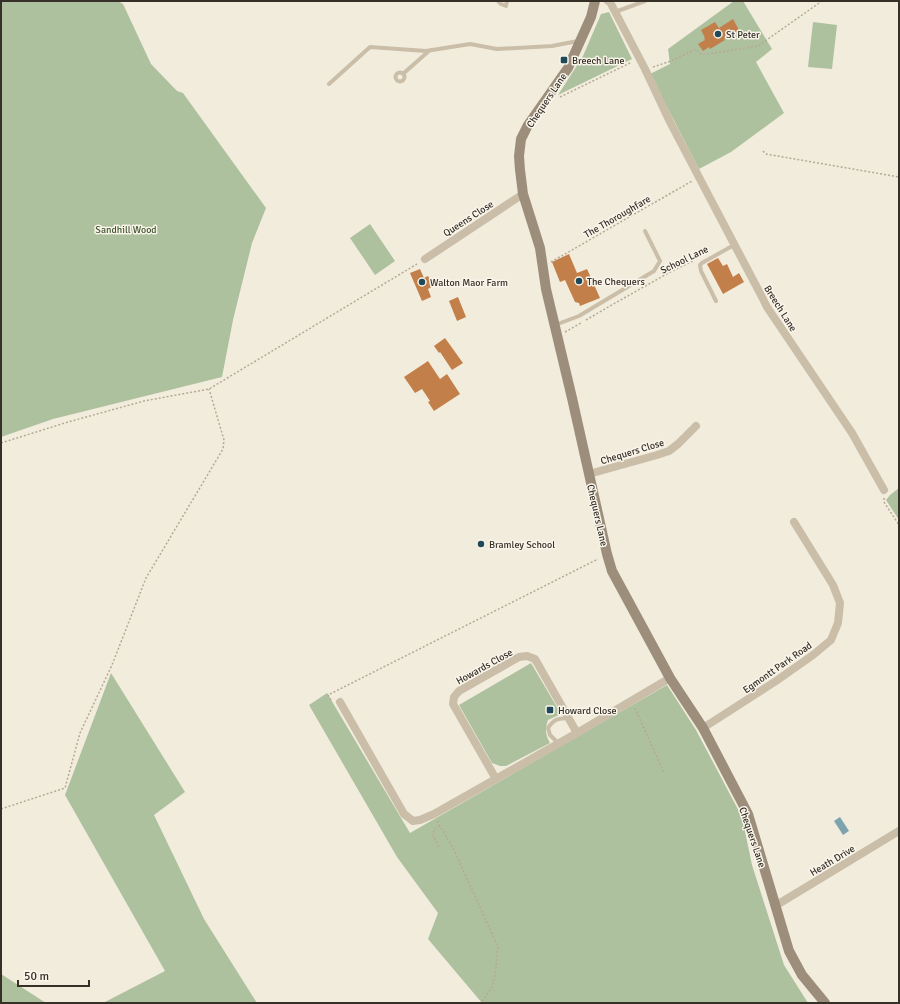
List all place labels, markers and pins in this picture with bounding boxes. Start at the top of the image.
marker: St Peter [713,29,723,39]
place label: St Peter [726,29,760,41]
marker: Breech Lane [559,55,569,65]
place label: Breech Lane [572,55,624,67]
marker: The Chequers [574,276,584,286]
place label: The Chequers [587,276,645,288]
marker: Walton Maor Farm [417,277,427,287]
place label: Walton Maor Farm [430,277,508,289]
marker: Bramley School [476,539,486,549]
place label: Bramley School [489,539,555,551]
marker: Howard Close [545,705,555,715]
place label: Howard Close [558,705,617,717]

